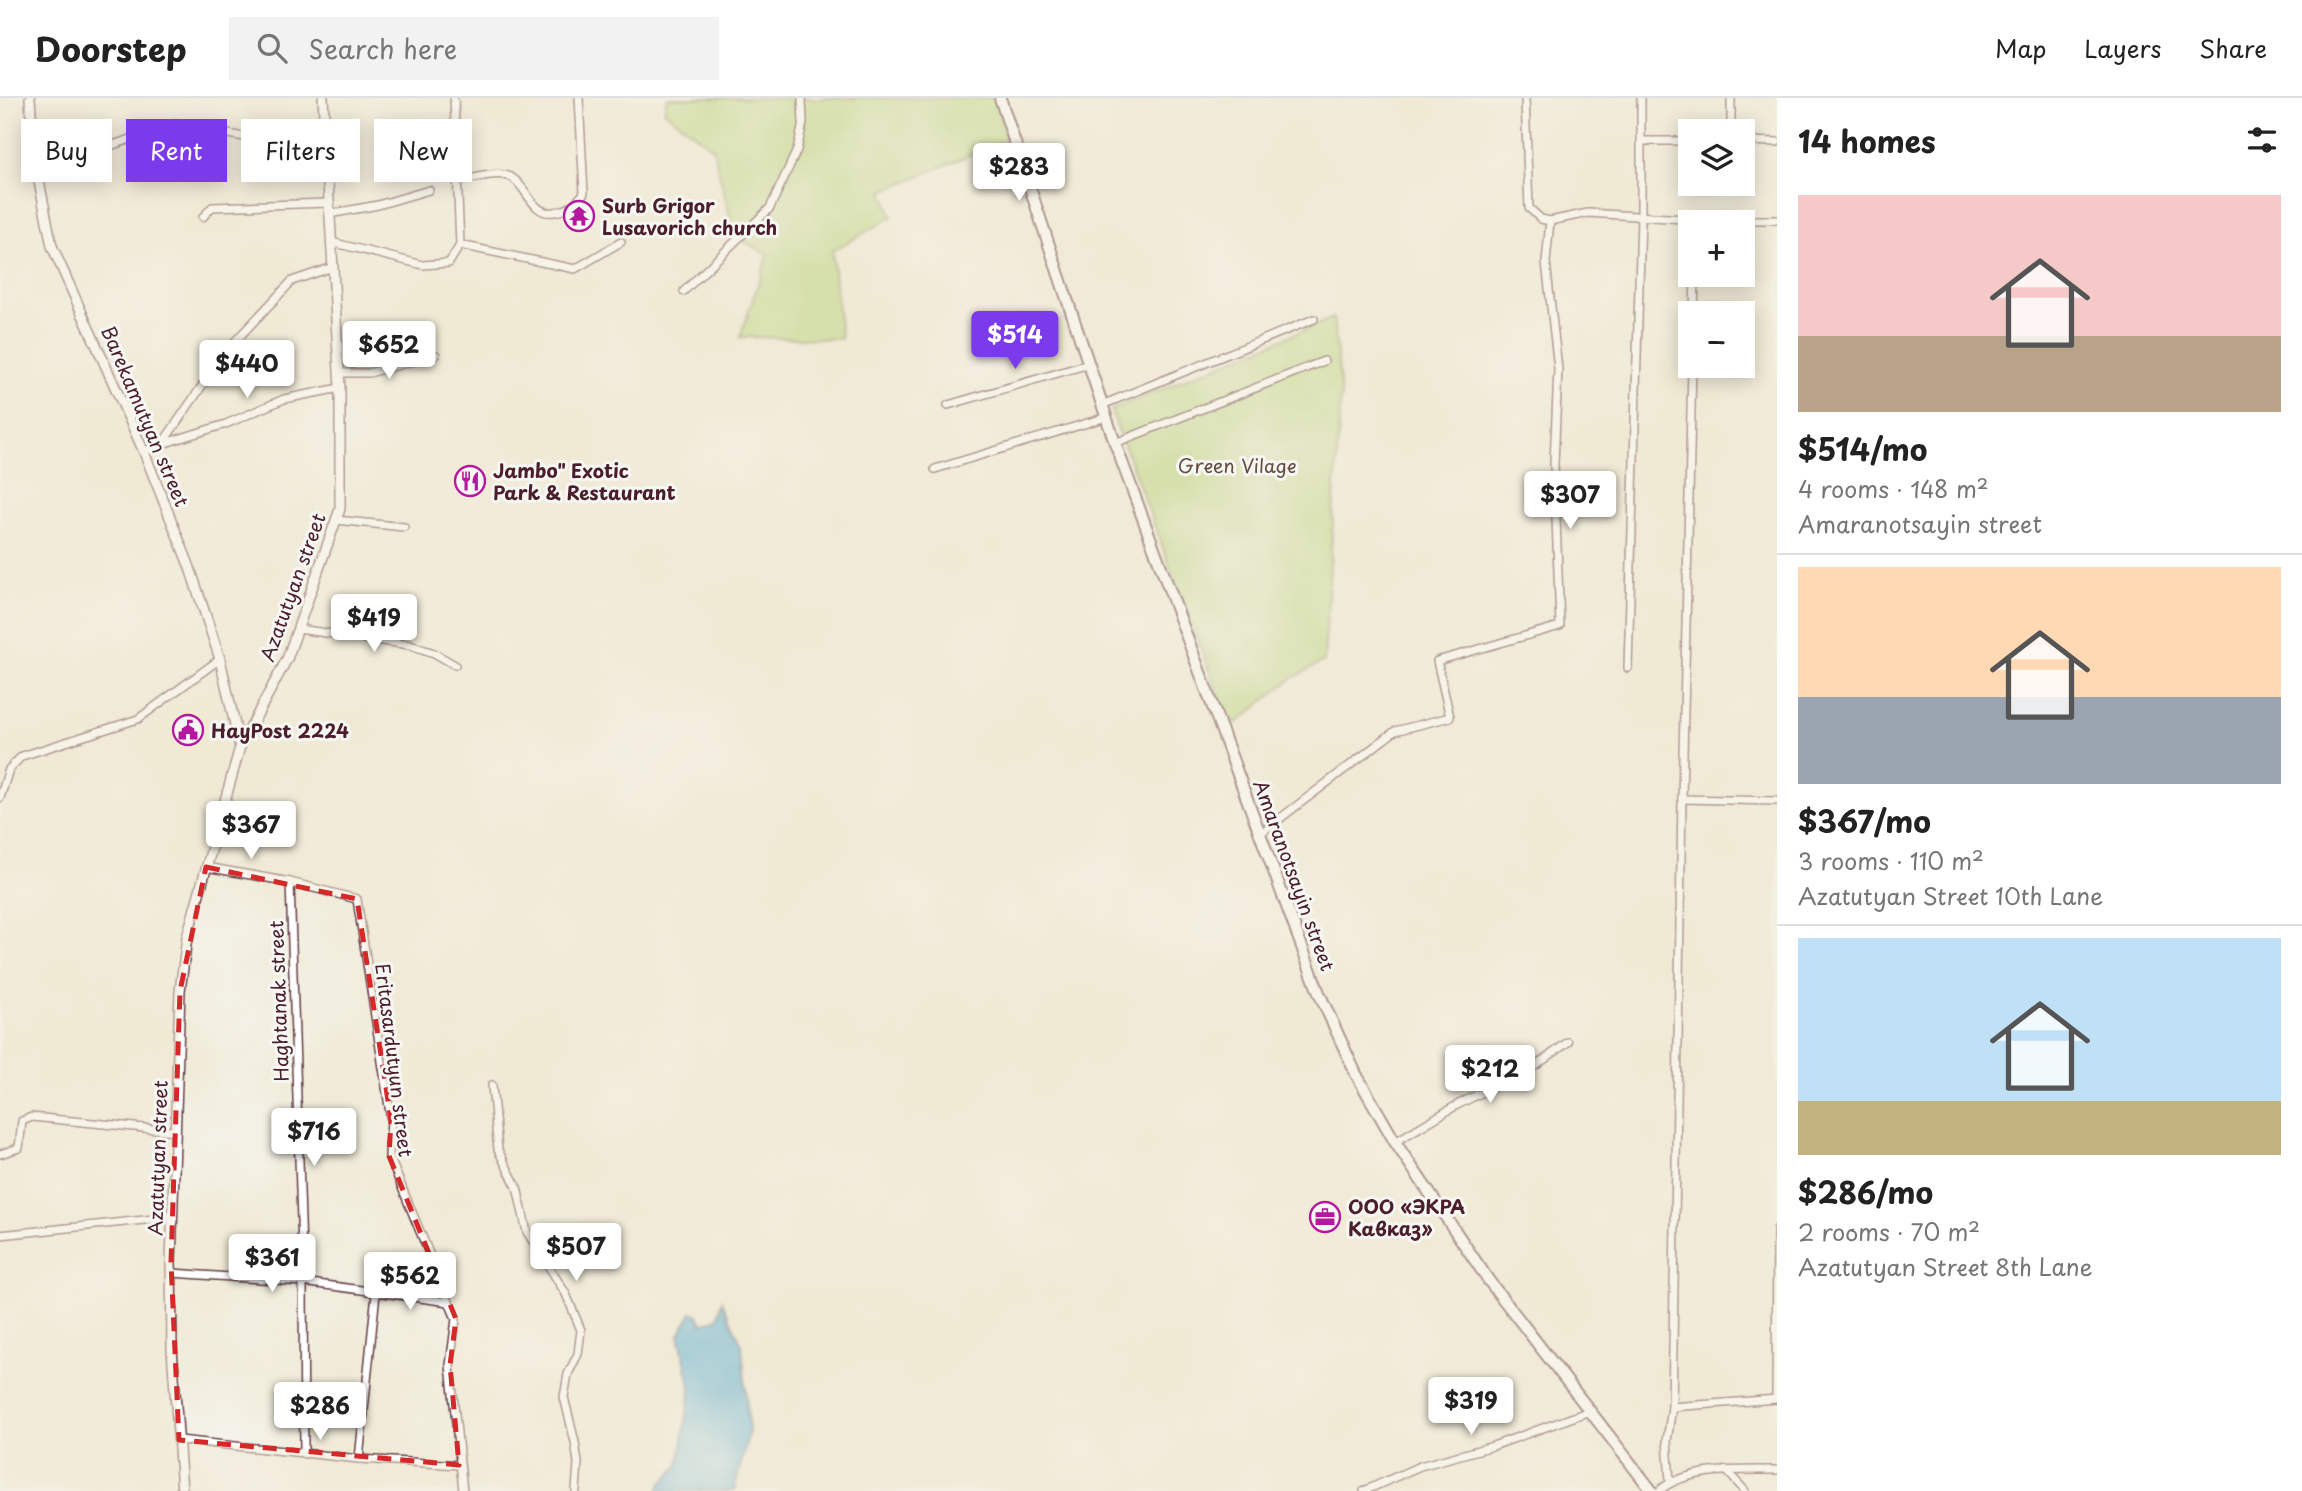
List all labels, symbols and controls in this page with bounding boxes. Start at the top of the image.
search box [229,17,719,80]
text: Doorstep [35,23,187,73]
icon: search [253,29,291,67]
text: Search here [309,29,457,68]
text: Map [1995,30,2046,66]
text: Layers [2084,30,2161,66]
text: Share [2199,30,2267,66]
text: 14 homes [1798,118,1936,163]
chip: Buy [21,119,112,182]
chip: Rent [126,119,227,182]
chip: Filters [241,119,360,182]
chip: New [374,119,472,182]
map controls [1678,119,1755,378]
button: layers [1678,119,1755,196]
icon: filters [2243,121,2281,159]
pin: $283 [978,144,1060,203]
text: $283 [989,148,1049,183]
place label: Surb Grigor Lusavorich church [602,191,777,241]
temple icon: Surb Grigor Lusavorich church [562,199,596,233]
button: + [1678,210,1755,287]
icon: home [1977,240,2103,366]
button: − [1678,301,1755,378]
pin: $514 [974,312,1056,371]
text: $514 [987,316,1043,351]
street label: Barekamutyan street [95,321,197,511]
pin: $652 [348,322,430,381]
text: $652 [359,326,419,361]
pin: $440 [206,341,288,400]
text: $440 [215,345,279,380]
text: $514/mo [1798,426,1927,471]
park label: Green Vilage [1178,451,1296,479]
place label: Jambo" Exotic Park & Restaurant [493,456,676,506]
restaurant icon: Jambo" Exotic Park & Restaurant [453,464,487,498]
text: 4 rooms · 148 m² [1798,471,1989,506]
pin: $307 [1529,472,1611,531]
text: $307 [1540,476,1600,511]
text: Amaranotsayin street [1798,506,2042,541]
street label: Azatutyan street [252,509,332,665]
pin: $419 [333,594,415,654]
text: $419 [347,599,401,634]
icon: home [1977,612,2103,738]
public building icon: HayPost 2224 [171,713,205,747]
place label: HayPost 2224 [211,716,349,744]
street label: Amaranotsayin street [1247,776,1343,975]
text: $367/mo [1798,798,1931,843]
pin: $367 [210,802,292,861]
text: $367 [222,806,280,841]
text: 3 rooms · 110 m² [1798,843,1984,878]
text: Azatutyan Street 10th Lane [1798,878,2103,913]
street label: Haghtanak street [261,920,295,1082]
street label: Eritasardutyun street [369,962,421,1159]
icon: home [1977,983,2103,1109]
pin: $212 [1449,1046,1531,1105]
text: $212 [1461,1050,1519,1085]
street label: Azatutyan street [140,1079,174,1236]
pin: $716 [273,1108,355,1168]
text: $716 [287,1113,341,1148]
text: $286/mo [1798,1169,1933,1214]
place label: ООО «ЭКРА Кавказ» [1348,1192,1465,1242]
office icon: ООО «ЭКРА Кавказ» [1308,1200,1342,1234]
text: 2 rooms · 70 m² [1798,1214,1980,1249]
pin: $507 [535,1224,617,1283]
text: $507 [546,1228,606,1263]
pin: $361 [231,1234,313,1294]
text: $361 [245,1239,299,1274]
text: Azatutyan Street 8th Lane [1798,1249,2093,1284]
pin: $562 [369,1252,451,1312]
text: $562 [380,1257,440,1292]
pin: $319 [1430,1378,1512,1437]
pin: $286 [279,1382,361,1442]
text: $319 [1444,1382,1498,1417]
text: $286 [290,1387,350,1422]

